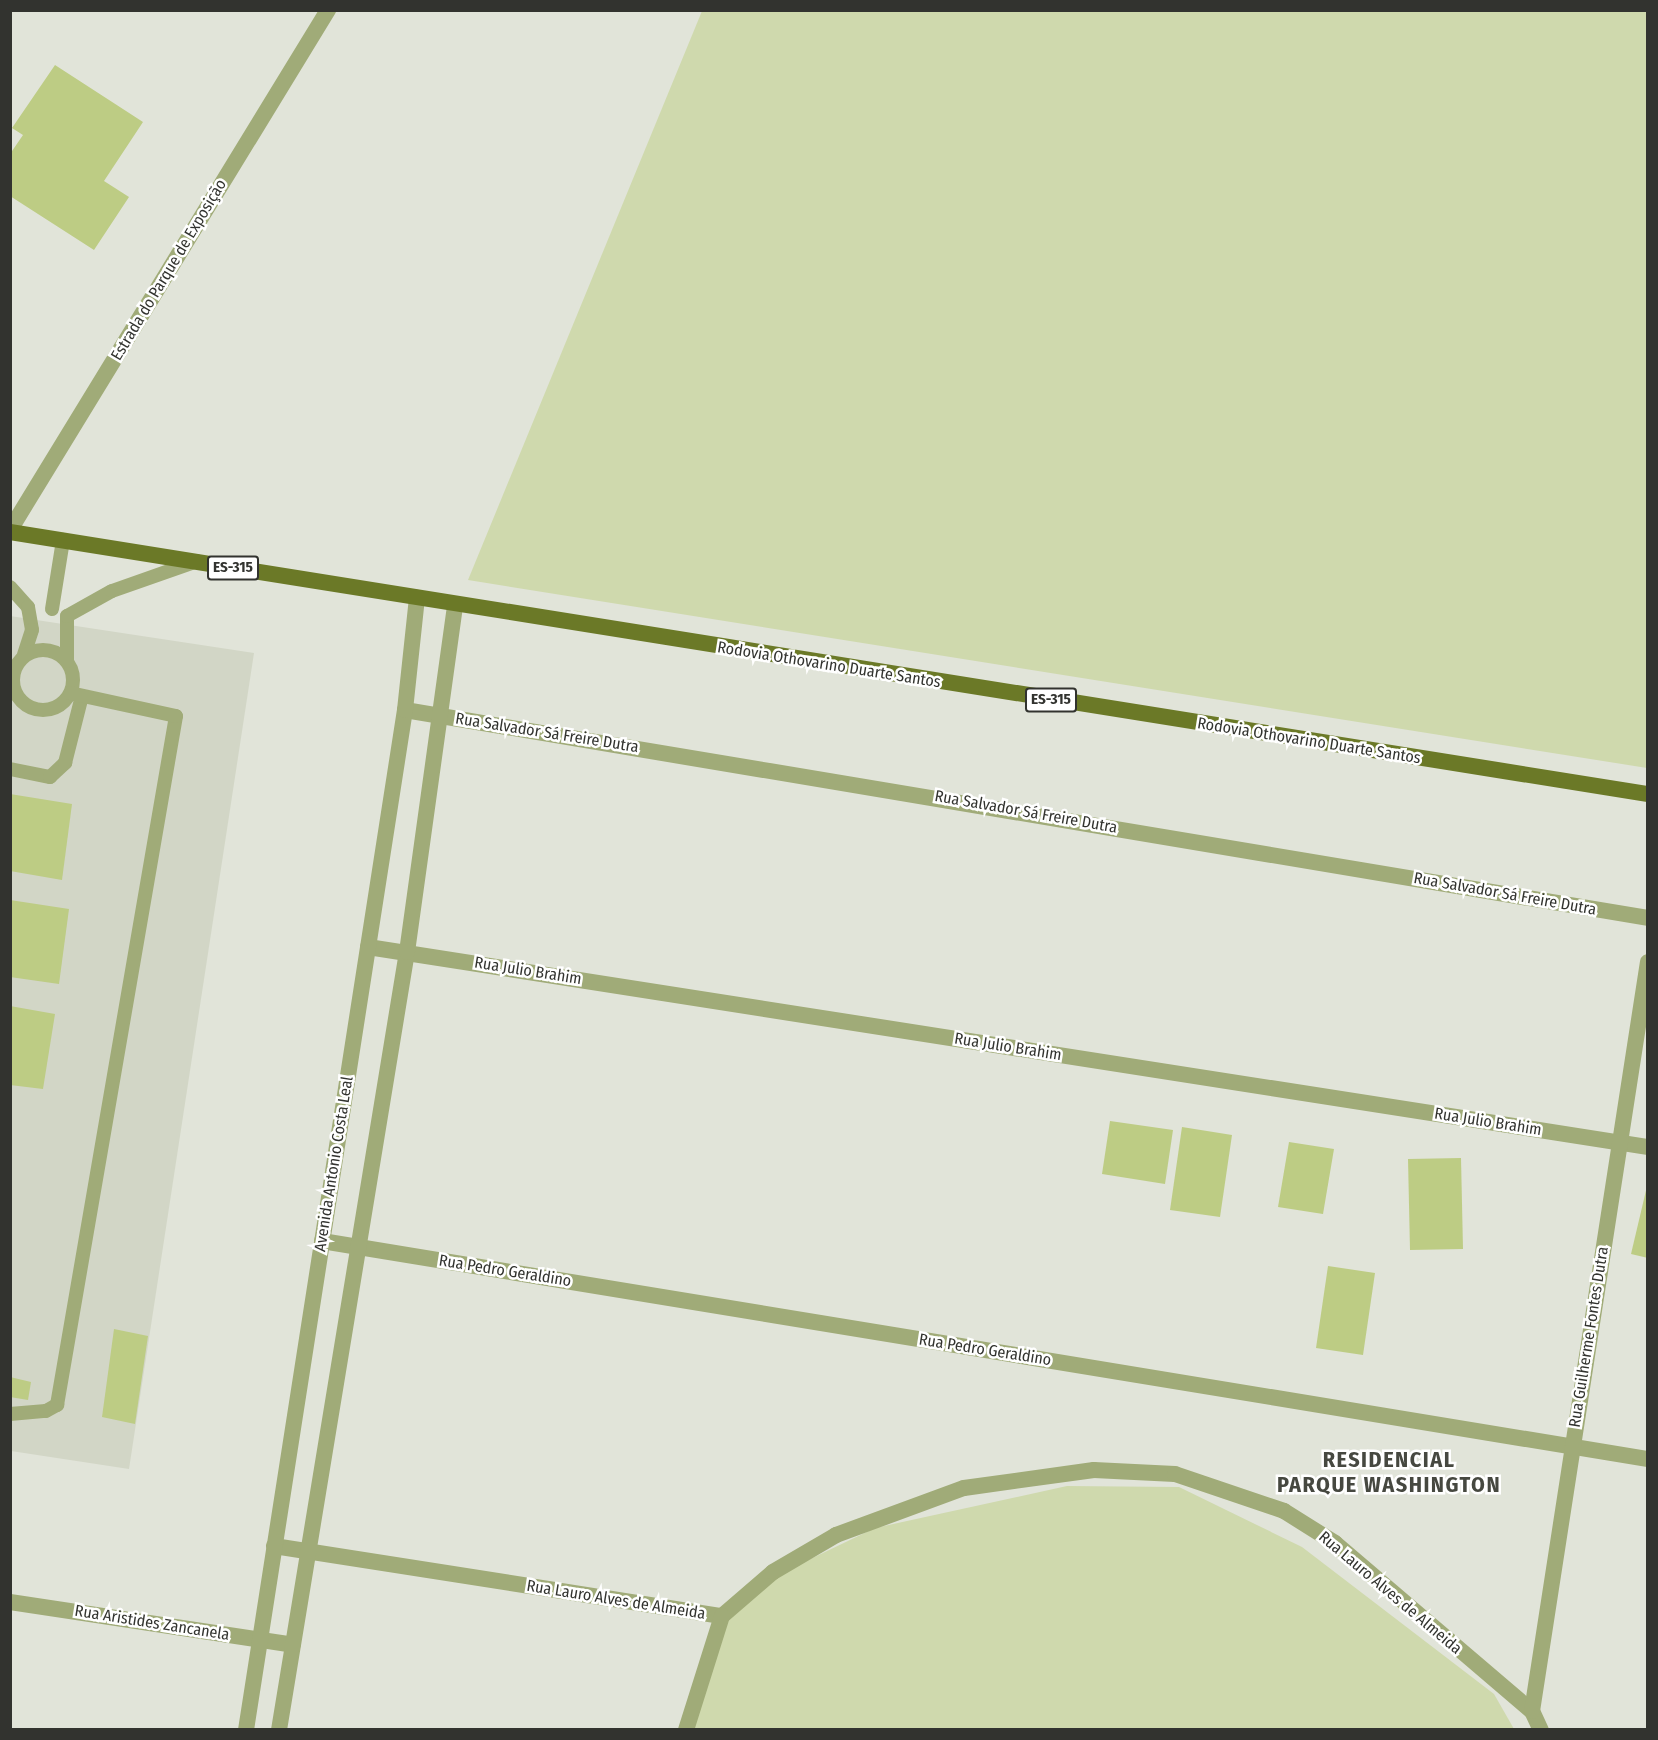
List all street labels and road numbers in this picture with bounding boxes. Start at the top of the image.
street label: Estrada do Parque de Exposição [107,176,231,364]
road number: ES-315 [206,556,260,580]
street label: Rodovia Othovarino Duarte Santos [716,638,942,692]
road number: ES-315 [1024,688,1078,712]
street label: Rua Salvador Sá Freire Dutra [454,709,640,757]
street label: Rodovia Othovarino Duarte Santos [1196,714,1422,768]
street label: Rua Salvador Sá Freire Dutra [933,786,1119,838]
street label: Rua Salvador Sá Freire Dutra [1412,868,1598,920]
street label: Rua Julio Brahim [473,953,583,989]
street label: Rua Julio Brahim [953,1029,1063,1065]
street label: Avenida Antonio Costa Leal [311,1075,357,1253]
street label: Rua Julio Brahim [1433,1104,1543,1140]
street label: Rua Guilherme Fontes Dutra [1565,1245,1613,1429]
street label: Rua Pedro Geraldino [437,1251,573,1291]
street label: Rua Pedro Geraldino [917,1330,1053,1370]
street label: Rua Lauro Alves de Almeida [1315,1528,1465,1658]
street label: Rua Lauro Alves de Almeida [525,1576,707,1624]
street label: Rua Aristides Zancanela [73,1601,231,1645]

